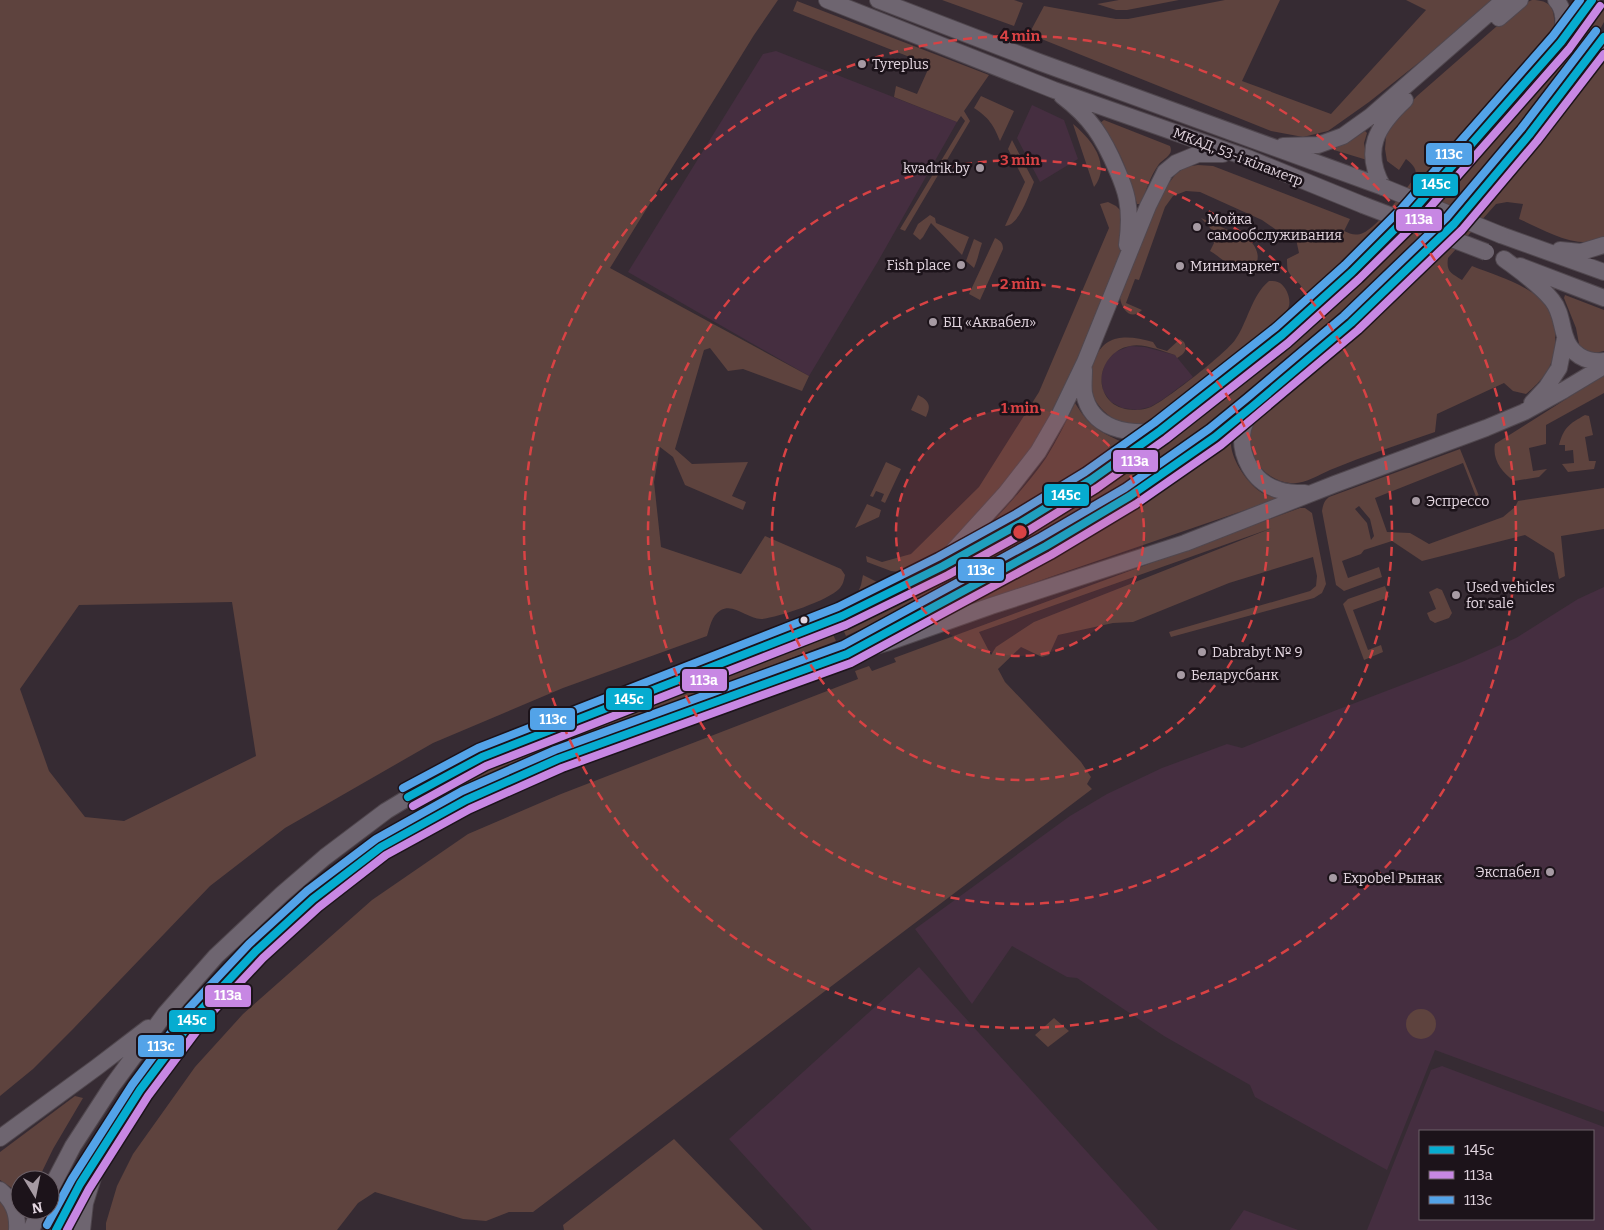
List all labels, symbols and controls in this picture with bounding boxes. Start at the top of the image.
text: 4 min [1000,27,1041,45]
place label: Tyreplus [872,56,929,73]
marker: Tyreplus [856,58,868,70]
street label: МКАД, 53-і кіламетр [1171,124,1305,190]
line badge: 113с [1425,142,1473,166]
text: 113с [1435,146,1463,163]
text: 3 min [1000,151,1040,169]
place label: kvadrik.by [903,160,971,177]
marker: kvadrik.by [974,162,986,174]
line badge: 145с [1412,173,1459,197]
text: 145с [1421,176,1451,193]
line badge: 113а [1395,208,1443,232]
place label: Мойка самообслуживания [1207,211,1342,244]
text: 113а [1405,211,1433,228]
marker: Мойка самообслуживания [1191,221,1203,233]
place label: Fish place [887,257,951,274]
place label: Минимаркет [1190,258,1279,275]
marker: Fish place [955,259,967,271]
marker: Минимаркет [1174,260,1186,272]
text: 2 min [1000,275,1040,293]
place label: БЦ «Аквабел» [943,314,1036,331]
marker: БЦ «Аквабел» [927,316,939,328]
text: 1 min [1001,399,1039,417]
line badge: 113а [1112,449,1159,473]
text: 113а [1121,453,1149,470]
line badge: 145с [1043,483,1090,507]
text: 145с [1051,487,1081,504]
place label: Эспрессо [1426,493,1489,510]
marker: Эспрессо [1410,495,1422,507]
centre of rings [1011,523,1029,541]
line badge: 113с [957,558,1005,582]
text: 113с [967,562,995,579]
place label: Used vehicles for sale [1466,579,1555,612]
marker: Used vehicles for sale [1450,589,1462,601]
unlabelled marker [799,615,809,625]
place label: Dabrabyt № 9 [1212,644,1303,661]
marker: Dabrabyt № 9 [1196,646,1208,658]
place label: Беларусбанк [1191,667,1280,684]
line badge: 113а [681,668,728,692]
marker: Беларусбанк [1175,669,1187,681]
text: 113а [690,672,718,689]
line badge: 145с [605,687,653,711]
text: 145с [614,691,644,708]
line badge: 113с [529,707,576,731]
text: 113с [539,711,567,728]
place label: Экспабел [1476,864,1540,881]
marker: Экспабел [1544,866,1556,878]
place label: Expobel Рынак [1343,870,1443,887]
marker: Expobel Рынак [1327,872,1339,884]
line badge: 113а [204,984,252,1008]
text: 113а [214,987,242,1004]
line badge: 145с [168,1009,216,1033]
text: 145с [177,1012,207,1029]
line badge: 113с [137,1034,185,1058]
text: 113с [147,1038,175,1055]
legend [1419,1130,1594,1220]
text: 145с [1464,1141,1495,1159]
text: 113а [1464,1166,1493,1184]
north arrow [10,1170,60,1220]
text: 113с [1464,1191,1493,1209]
text: N [30,1198,44,1217]

